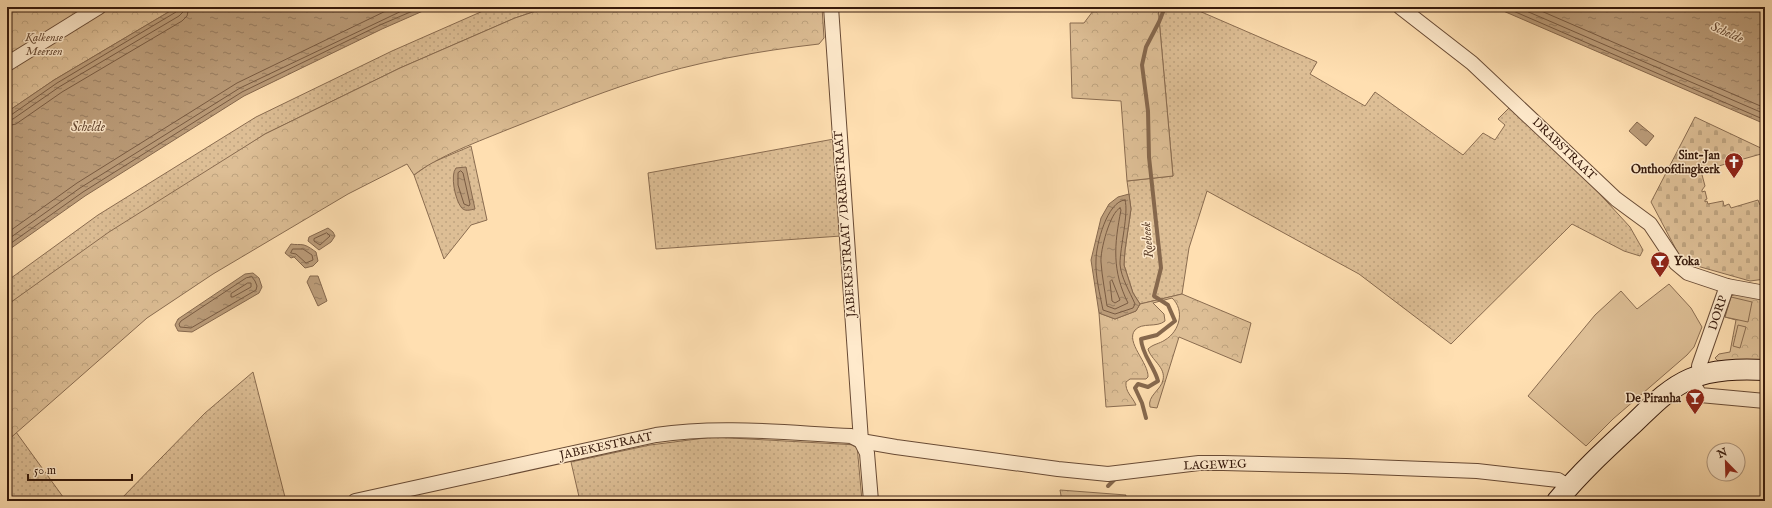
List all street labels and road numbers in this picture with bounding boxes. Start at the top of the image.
street label: DRABSTRAAT [1529,115,1599,183]
street label: JABEKESTRAAT / DRABSTRAAT [831,130,860,320]
street label: DORP [1705,294,1731,332]
street label: JABEKESTRAAT [556,429,654,465]
street label: LAGEWEG [1183,456,1247,474]

